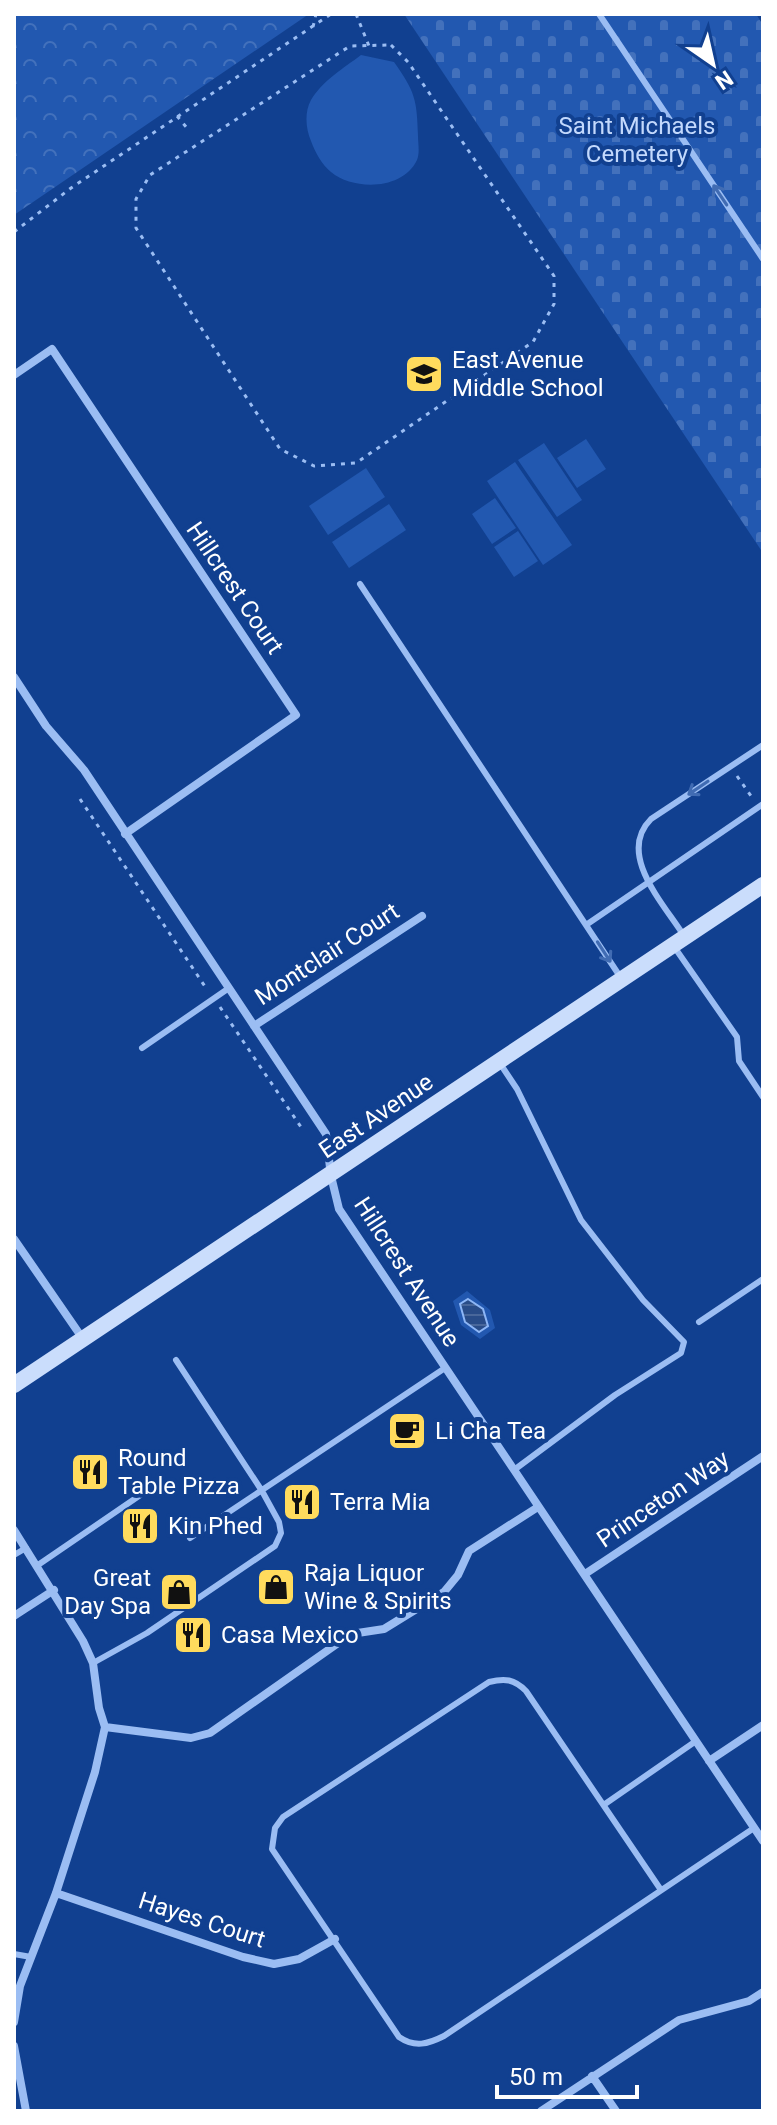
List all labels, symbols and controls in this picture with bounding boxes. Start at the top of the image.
north arrow [673,24,753,104]
text: N [710,65,737,95]
park label: Saint Michaels Cemetery [559,112,715,168]
one-way arrow [711,184,728,206]
place label: East Avenue Middle School [452,346,604,402]
school or university icon: East Avenue Middle School [403,353,445,395]
street label: Hillcrest Court [181,517,290,659]
one-way arrow [687,780,710,796]
street label: Montclair Court [250,897,404,1011]
one-way arrow [596,940,612,963]
street label: East Avenue [314,1068,438,1164]
street label: Hillcrest Avenue [348,1192,466,1352]
cafe icon: Li Cha Tea [386,1410,428,1452]
place label: Li Cha Tea [435,1417,546,1445]
place label: Round Table Pizza [118,1444,240,1500]
street label: Princeton Way [592,1444,735,1553]
restaurant icon: Round Table Pizza [69,1451,111,1493]
restaurant icon: Terra Mia [281,1481,323,1523]
place label: Terra Mia [330,1488,431,1516]
restaurant icon: Kin Phed [119,1505,161,1547]
place label: Kin Phed [168,1512,263,1540]
place label: Raja Liquor Wine & Spirits [304,1559,452,1615]
place label: Great Day Spa [64,1564,151,1620]
shop icon: Raja Liquor Wine & Spirits [255,1566,297,1608]
shop icon: Great Day Spa [158,1571,200,1613]
restaurant icon: Casa Mexico [172,1614,214,1656]
place label: Casa Mexico [221,1621,359,1649]
street label: Hayes Court [135,1886,269,1954]
scale bar [497,2049,637,2099]
text: 50 m [509,2063,563,2091]

